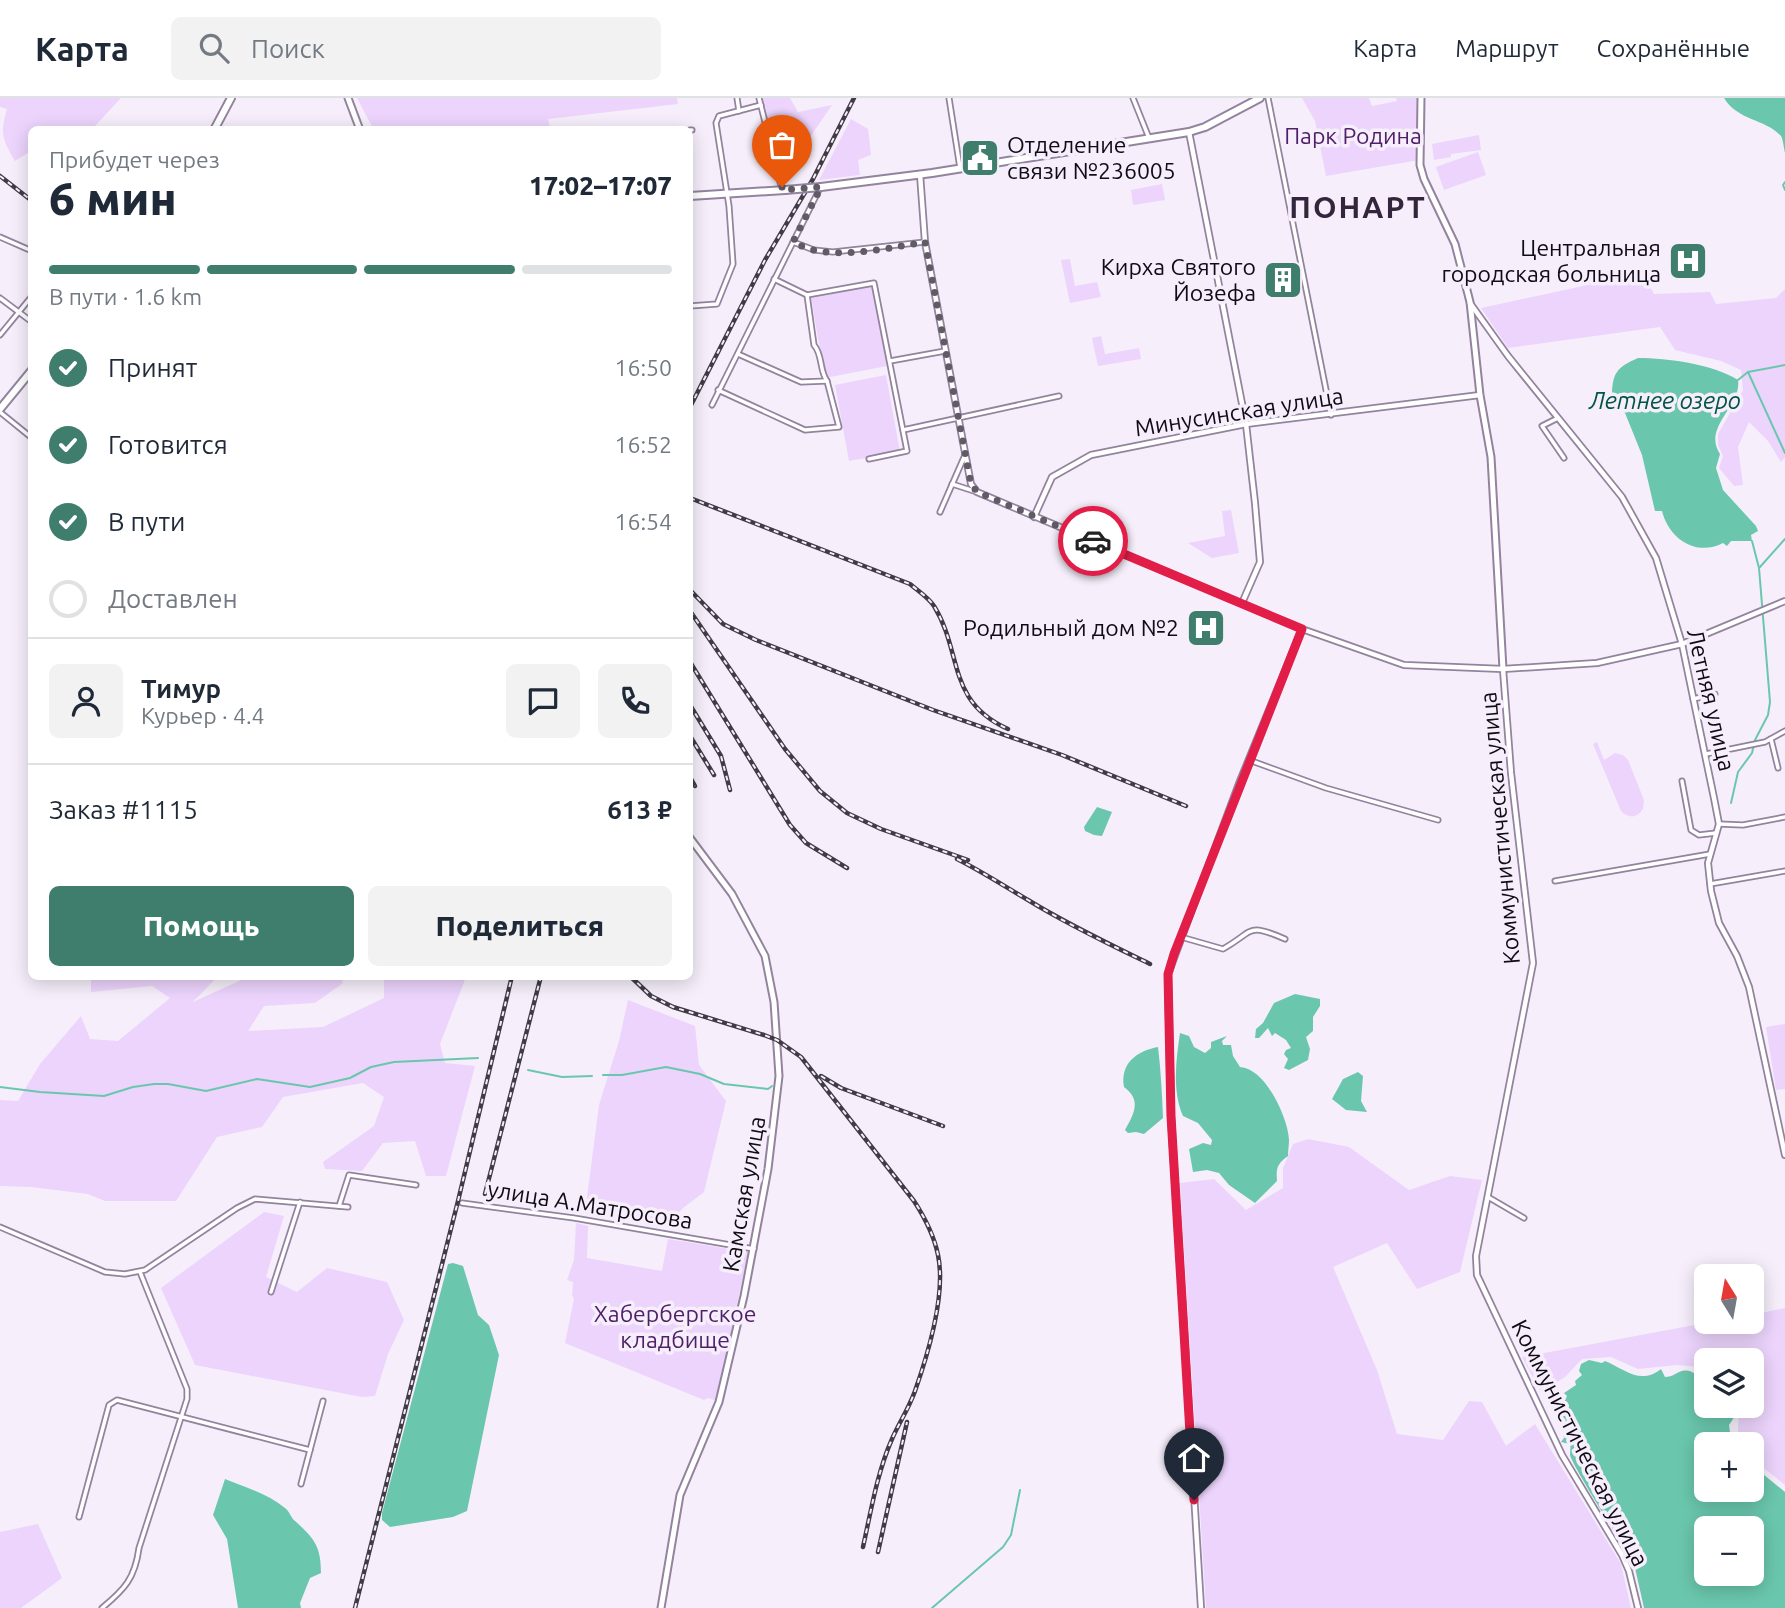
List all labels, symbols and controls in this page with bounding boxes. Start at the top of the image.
search box [171,17,661,80]
icon: search [195,29,233,67]
text: Карта [35,30,129,67]
text: Поиск [251,34,325,63]
text: Карта [1353,35,1417,62]
text: Маршрут [1455,35,1559,62]
text: Сохранённые [1597,35,1750,62]
pin [752,115,812,187]
park label: Парк Родина [1284,123,1422,148]
icon: bag [763,126,801,164]
place label: Отделение связи №236005 [1007,132,1176,183]
public building icon: Отделение связи №236005 [959,137,1001,179]
text: Прибудет через [49,147,220,172]
text: 17:02–17:07 [529,171,672,200]
text: 6 мин [49,172,177,224]
district label: ПОНАРТ [1289,190,1427,224]
place label: Центральная городская больница [1441,235,1661,286]
hospital icon: Центральная городская больница [1667,240,1709,282]
place label: Кирха Святого Йозефа [1101,254,1256,305]
building icon: Кирха Святого Йозефа [1262,259,1304,301]
text: В пути · 1.6 km [49,284,202,309]
icon: check [49,349,87,387]
text: Принят [108,353,197,382]
text: 16:50 [614,355,672,380]
street label: Минусинская улица [1133,383,1345,440]
water label: Летнее озеро [1588,387,1741,414]
icon: check [49,426,87,464]
text: Готовится [108,430,228,459]
text: 16:52 [614,432,672,457]
icon: check [49,503,87,541]
courier [1058,506,1128,576]
text: В пути [108,507,185,536]
text: 16:54 [614,509,672,534]
icon: car [1074,522,1112,560]
text: Доставлен [108,584,238,613]
hospital icon: Родильный дом №2 [1185,607,1227,649]
place label: Родильный дом №2 [963,615,1179,640]
street label: Летняя улица [1683,626,1740,773]
button: person [49,664,123,738]
button: chat [506,664,580,738]
button: phone [598,664,672,738]
text: Тимур [141,674,221,703]
street label: Коммунистическая улица [1475,691,1524,965]
text: Курьер · 4.4 [141,703,265,728]
text: Заказ #1115 [49,795,198,824]
text: 613 ₽ [607,795,672,824]
button: Помощь [49,886,354,966]
button: Поделиться [368,886,672,966]
street label: Камская улица [718,1114,769,1274]
street label: улица А.Матросова [486,1176,694,1233]
north arrow [1694,1264,1764,1334]
map controls [1694,1264,1764,1586]
park label: Хабербергское кладбище [594,1301,756,1352]
street label: Коммунистическая улица [1507,1315,1654,1570]
button: layers [1694,1348,1764,1418]
pin [1164,1428,1224,1500]
button: + [1694,1432,1764,1502]
icon: home [1175,1439,1213,1477]
button: − [1694,1516,1764,1586]

